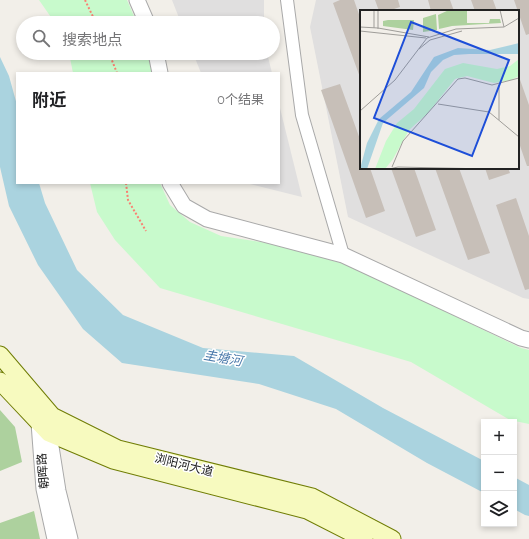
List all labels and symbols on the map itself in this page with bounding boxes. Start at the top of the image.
inset map [360,10,519,169]
water label: 圭塘河 [202,347,246,369]
street label: 浏阳河大道 [153,451,215,479]
street label: 朝晖路 [34,452,52,490]

